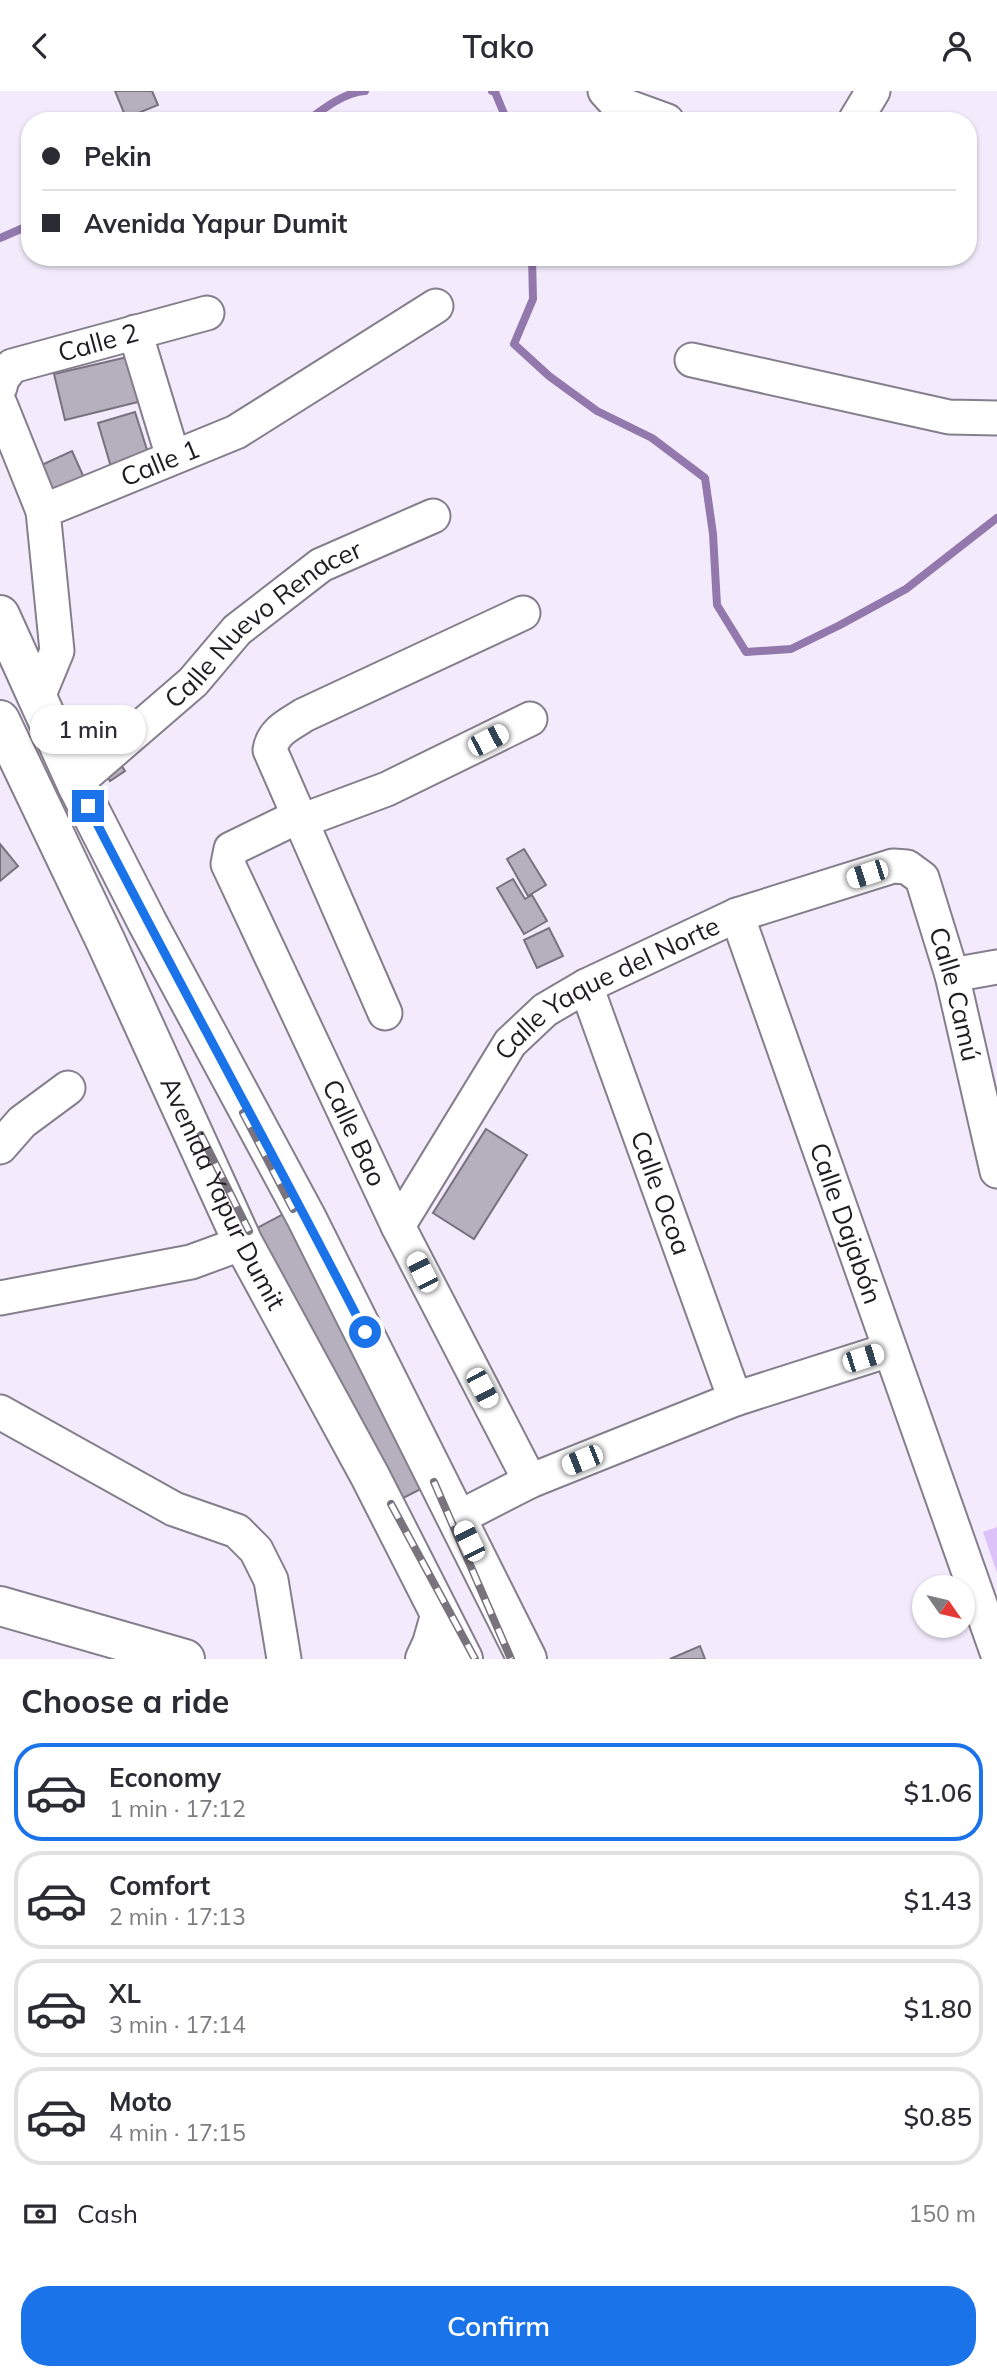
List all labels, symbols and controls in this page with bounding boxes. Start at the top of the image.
text: Tako [463,26,534,66]
icon: back [21,27,59,65]
icon: person [938,27,976,65]
text: Pekin [84,140,152,173]
text: Avenida Yapur Dumit [84,207,347,240]
street label: Calle 2 [54,315,142,369]
street label: Calle 1 [116,432,204,493]
street label: Calle Nuevo Renacer [158,532,367,715]
callout: 1 min [30,705,146,753]
text: 1 min [58,715,118,744]
car [465,721,512,759]
route end [72,790,104,822]
car [844,858,891,890]
street label: Calle Yaque del Norte [487,909,725,1065]
street label: Calle Camú [922,923,988,1064]
street label: Avenida Yapur Dumit [153,1071,293,1315]
street label: Calle Bao [315,1074,394,1192]
street label: Calle Ocoa [624,1126,699,1259]
street label: Calle Dajabón [803,1138,890,1308]
car [404,1249,441,1295]
route start [349,1316,381,1348]
car [840,1342,887,1374]
car [463,1365,502,1411]
car [559,1442,606,1478]
car [451,1518,488,1564]
north arrow [912,1575,975,1638]
map controls [912,1575,975,1638]
text: Choose a ride [21,1681,229,1721]
icon: car [25,1761,88,1824]
text: Economy [109,1761,221,1794]
text: $1.06 [903,1776,972,1809]
text: 1 min · 17:12 [109,1794,246,1823]
icon: car [25,1869,88,1932]
text: Comfort [109,1869,210,1902]
text: $1.43 [903,1884,972,1917]
text: 2 min · 17:13 [109,1902,246,1931]
icon: car [25,1977,88,2040]
text: XL [109,1977,141,2010]
text: $1.80 [903,1992,972,2025]
text: 3 min · 17:14 [109,2010,246,2039]
icon: car [25,2085,88,2148]
text: Moto [109,2085,172,2118]
text: $0.85 [903,2100,972,2133]
text: 4 min · 17:15 [109,2118,246,2147]
icon: cash [21,2195,59,2233]
text: Cash [77,2197,138,2230]
text: 150 m [908,2199,976,2228]
button: Confirm [21,2286,976,2366]

